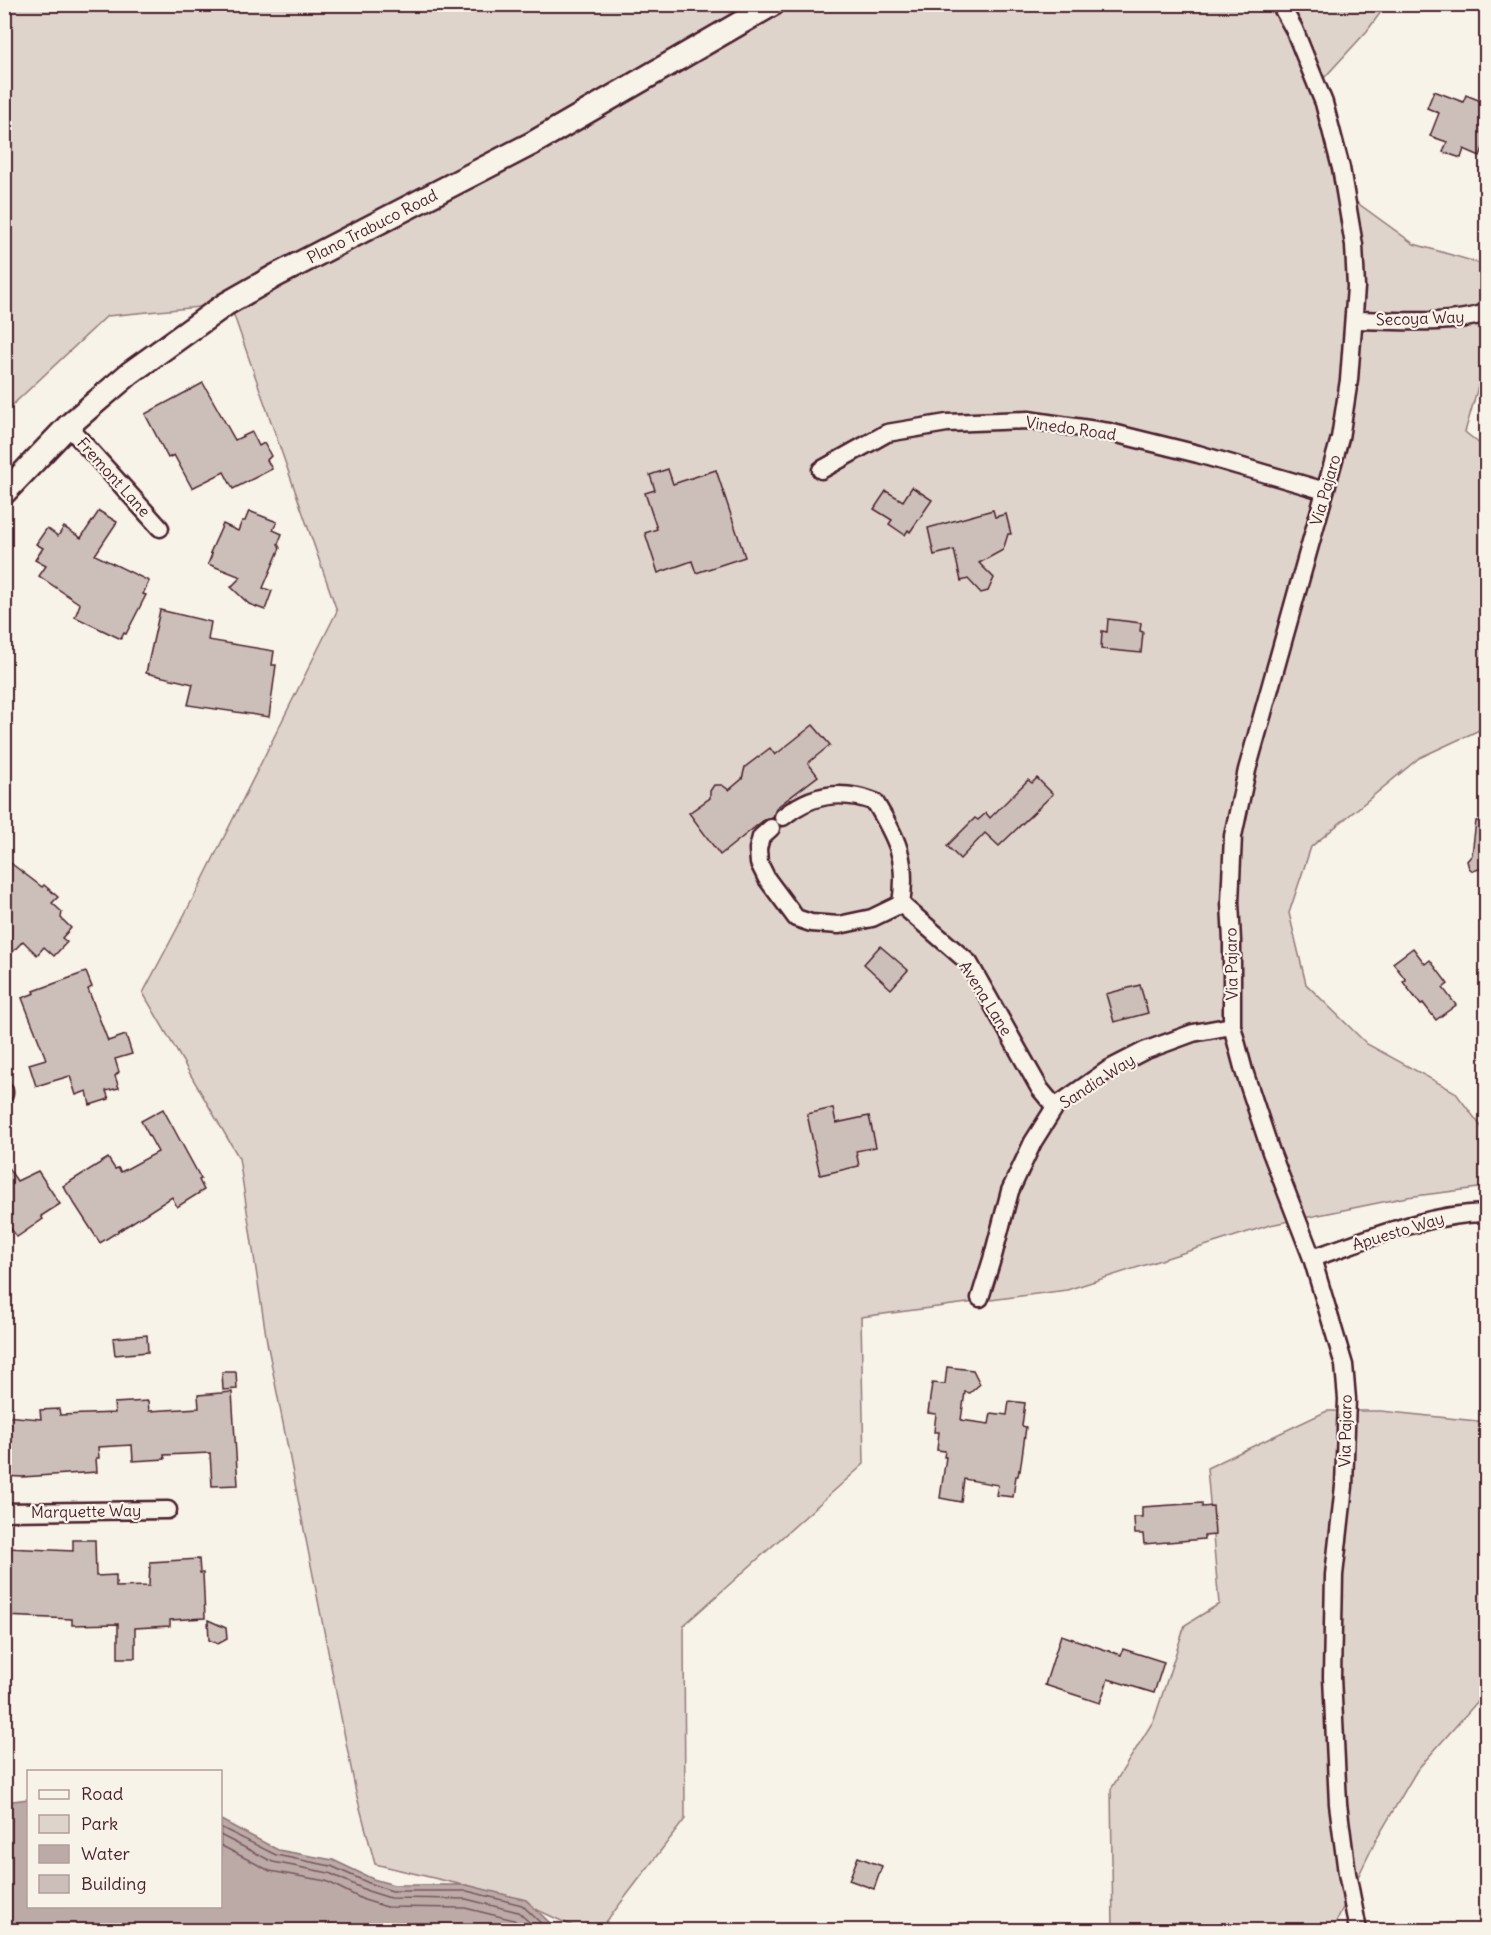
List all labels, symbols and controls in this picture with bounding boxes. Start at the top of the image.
street label: Plano Trabuco Road [303,184,441,268]
street label: Secoya Way [1375,306,1465,330]
street label: Vinedo Road [1024,412,1118,444]
street label: Fremont Lane [73,433,155,521]
street label: Via Pajaro [1305,452,1345,528]
street label: Via Pajaro [1220,927,1242,1001]
street label: Avena Lane [955,957,1017,1039]
street label: Sandia Way [1056,1049,1138,1113]
street label: Apuesto Way [1350,1208,1446,1254]
street label: Via Pajaro [1334,1394,1356,1468]
street label: Marquette Way [31,1500,141,1522]
legend [27,1770,222,1908]
text: Road [81,1782,124,1805]
text: Park [81,1812,118,1835]
text: Water [81,1842,131,1865]
text: Building [81,1872,146,1895]

